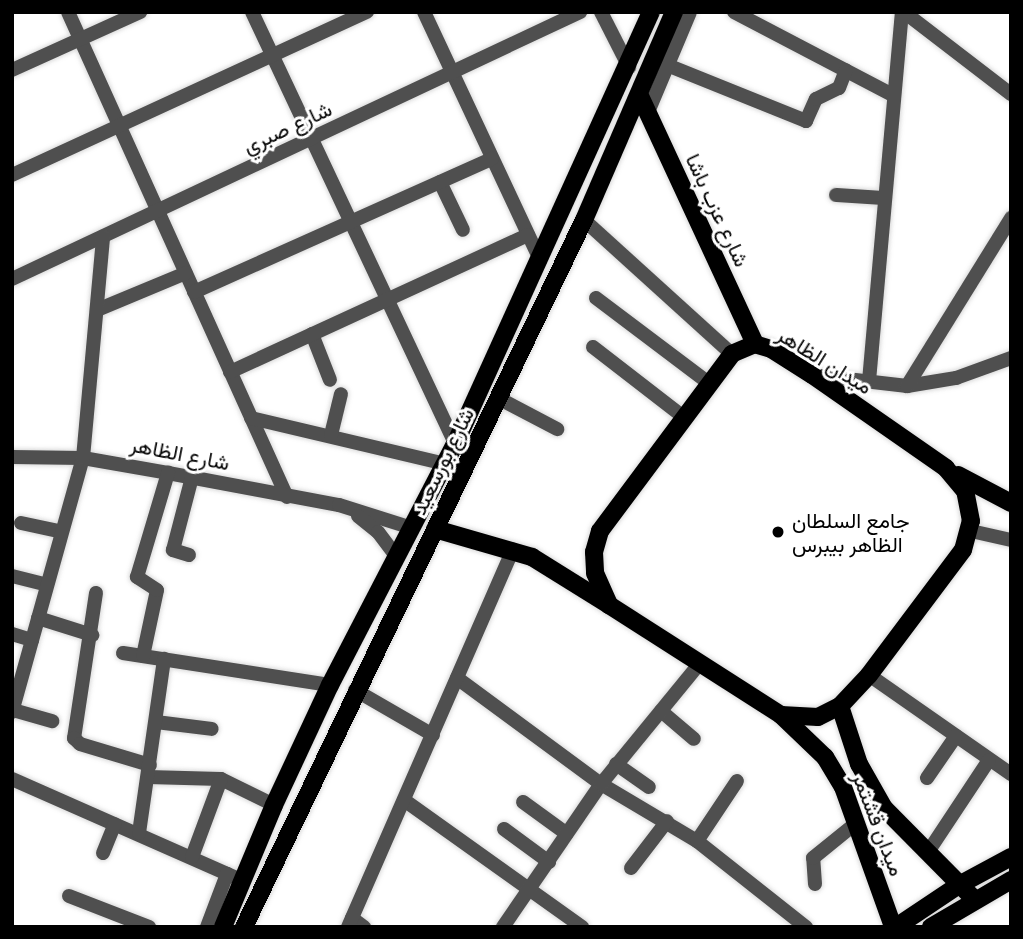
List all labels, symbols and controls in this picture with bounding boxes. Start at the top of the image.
street label: شارع صبري [239,96,335,158]
street label: شارع عزب باشا [681,150,755,270]
street label: ميدان الظاهر [773,321,877,399]
street label: شارع بورسعيد [405,404,479,518]
street label: شارع الظاهر [128,431,232,475]
place label: جامع السلطان الظاهر بيبرس [792,507,910,557]
marker: جامع السلطان الظاهر بيبرس [770,524,786,540]
street label: ميدان قشتمر [848,769,910,879]

